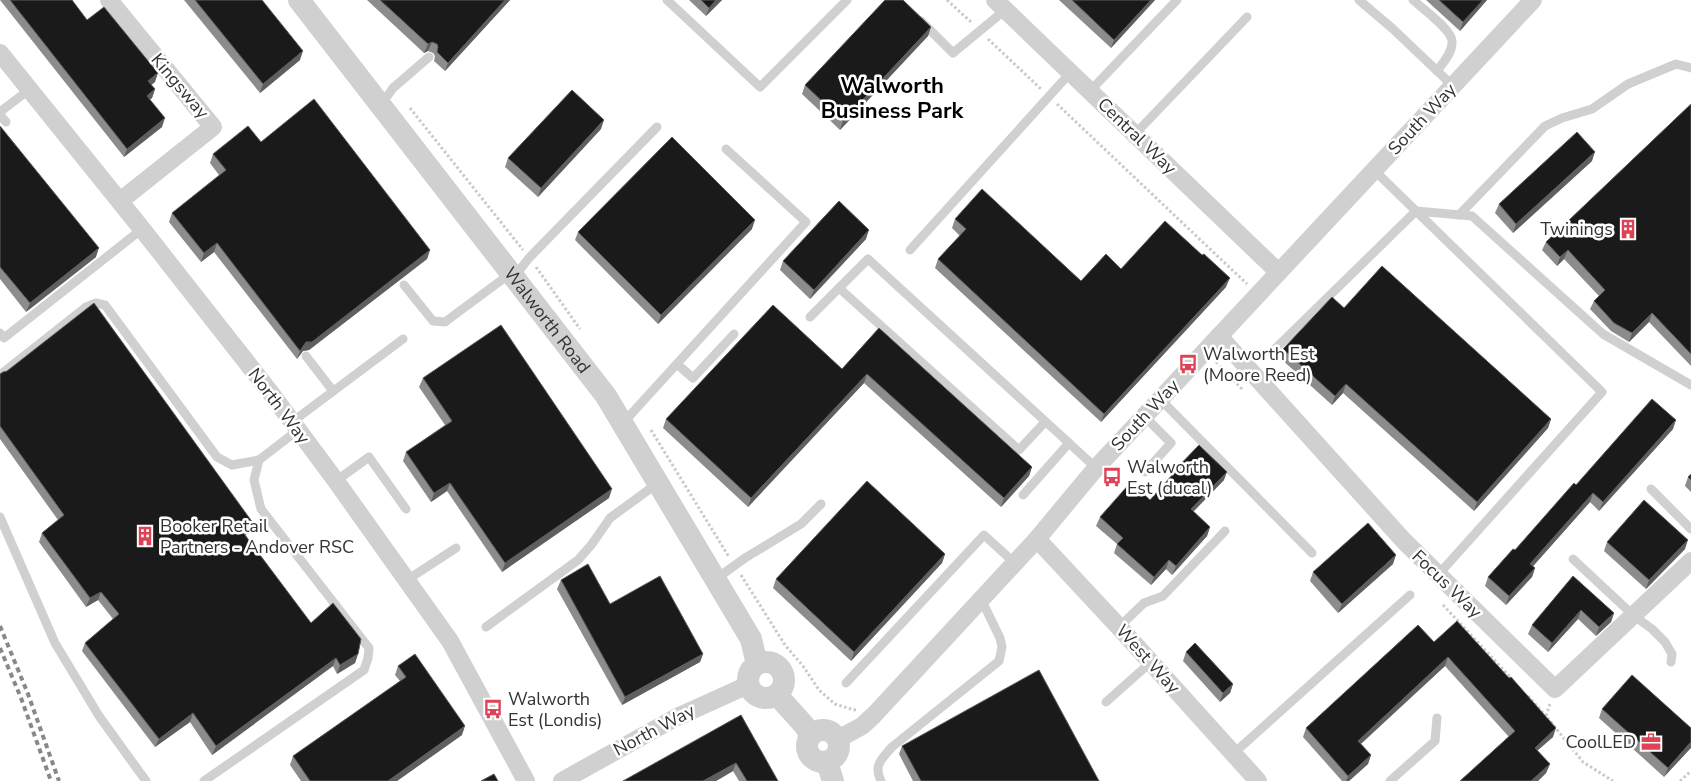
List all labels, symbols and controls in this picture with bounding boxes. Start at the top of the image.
street label: Kingsway [146,48,215,124]
district label: Walworth Business Park [821,71,965,126]
street label: South Way [1383,77,1462,160]
street label: Central Way [1092,92,1182,180]
place label: Twinings [1540,217,1613,241]
building icon: Twinings [1617,218,1639,240]
street label: Walworth Road [498,262,596,378]
place label: Walworth Est (Moore Reed) [1203,342,1315,387]
bus stop icon: Walworth Est (Moore Reed) [1177,353,1199,375]
street label: North Way [243,363,316,449]
street label: South Way [1106,373,1185,456]
place label: Walworth Est (ducal) [1127,455,1212,500]
bus stop icon: Walworth Est (ducal) [1101,466,1123,488]
place label: Booker Retail Partners - Andover RSC [160,514,354,559]
building icon: Booker Retail Partners - Andover RSC [134,525,156,547]
street label: Focus Way [1407,545,1488,624]
street label: West Way [1111,619,1186,699]
place label: Walworth Est (Londis) [508,687,603,732]
bus stop icon: Walworth Est (Londis) [482,698,504,720]
street label: North Way [609,698,700,761]
place label: CoolLED [1566,730,1636,754]
office icon: CoolLED [1640,731,1662,753]

